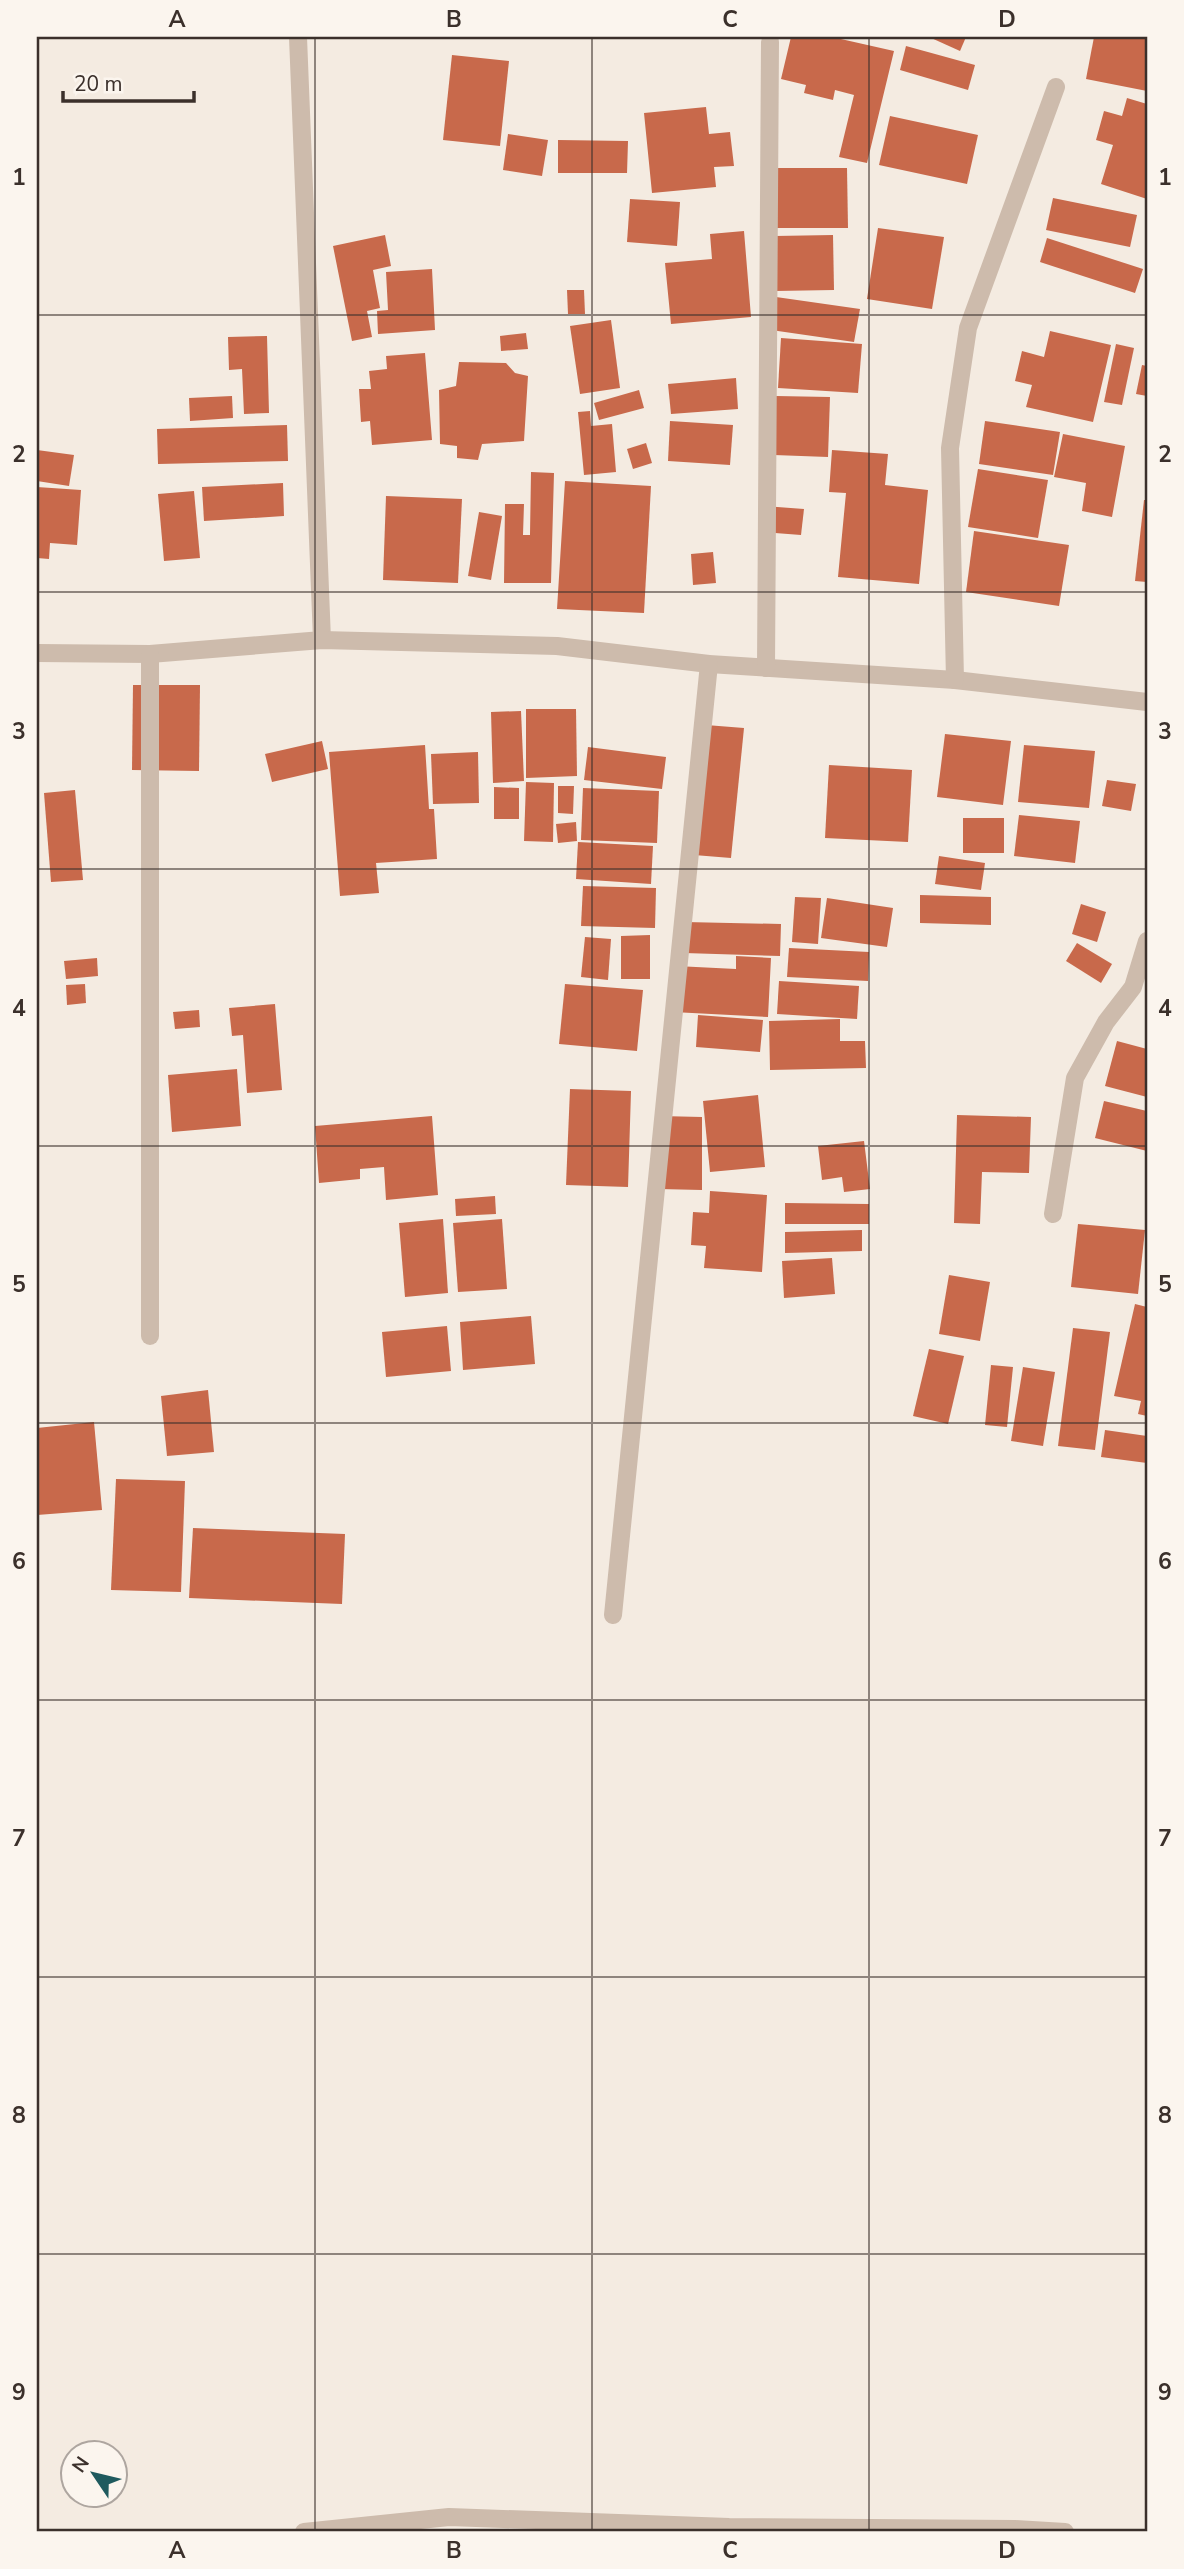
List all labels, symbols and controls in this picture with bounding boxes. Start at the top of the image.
text: A [168,4,186,35]
text: B [446,4,462,35]
text: C [722,4,738,35]
text: D [998,4,1016,35]
scale bar [63,60,194,104]
text: 20 m [74,70,123,98]
text: 1 [12,162,26,193]
text: 1 [1158,162,1172,193]
text: 2 [12,439,26,470]
text: 2 [1158,439,1172,470]
text: 3 [12,716,26,747]
text: 3 [1158,716,1172,747]
text: 4 [12,993,26,1024]
text: 4 [1158,993,1172,1024]
text: 5 [12,1269,26,1300]
text: 5 [1158,1269,1172,1300]
text: 6 [12,1546,26,1577]
text: 6 [1158,1546,1172,1577]
text: 7 [12,1823,26,1854]
text: 7 [1158,1823,1172,1854]
text: 8 [12,2100,26,2131]
text: 8 [1158,2100,1172,2131]
text: 9 [12,2377,26,2408]
text: 9 [1158,2377,1172,2408]
north arrow [60,2440,130,2510]
text: N [66,2452,96,2478]
text: A [168,2535,186,2566]
text: B [446,2535,462,2566]
text: C [722,2535,738,2566]
text: D [998,2535,1016,2566]

